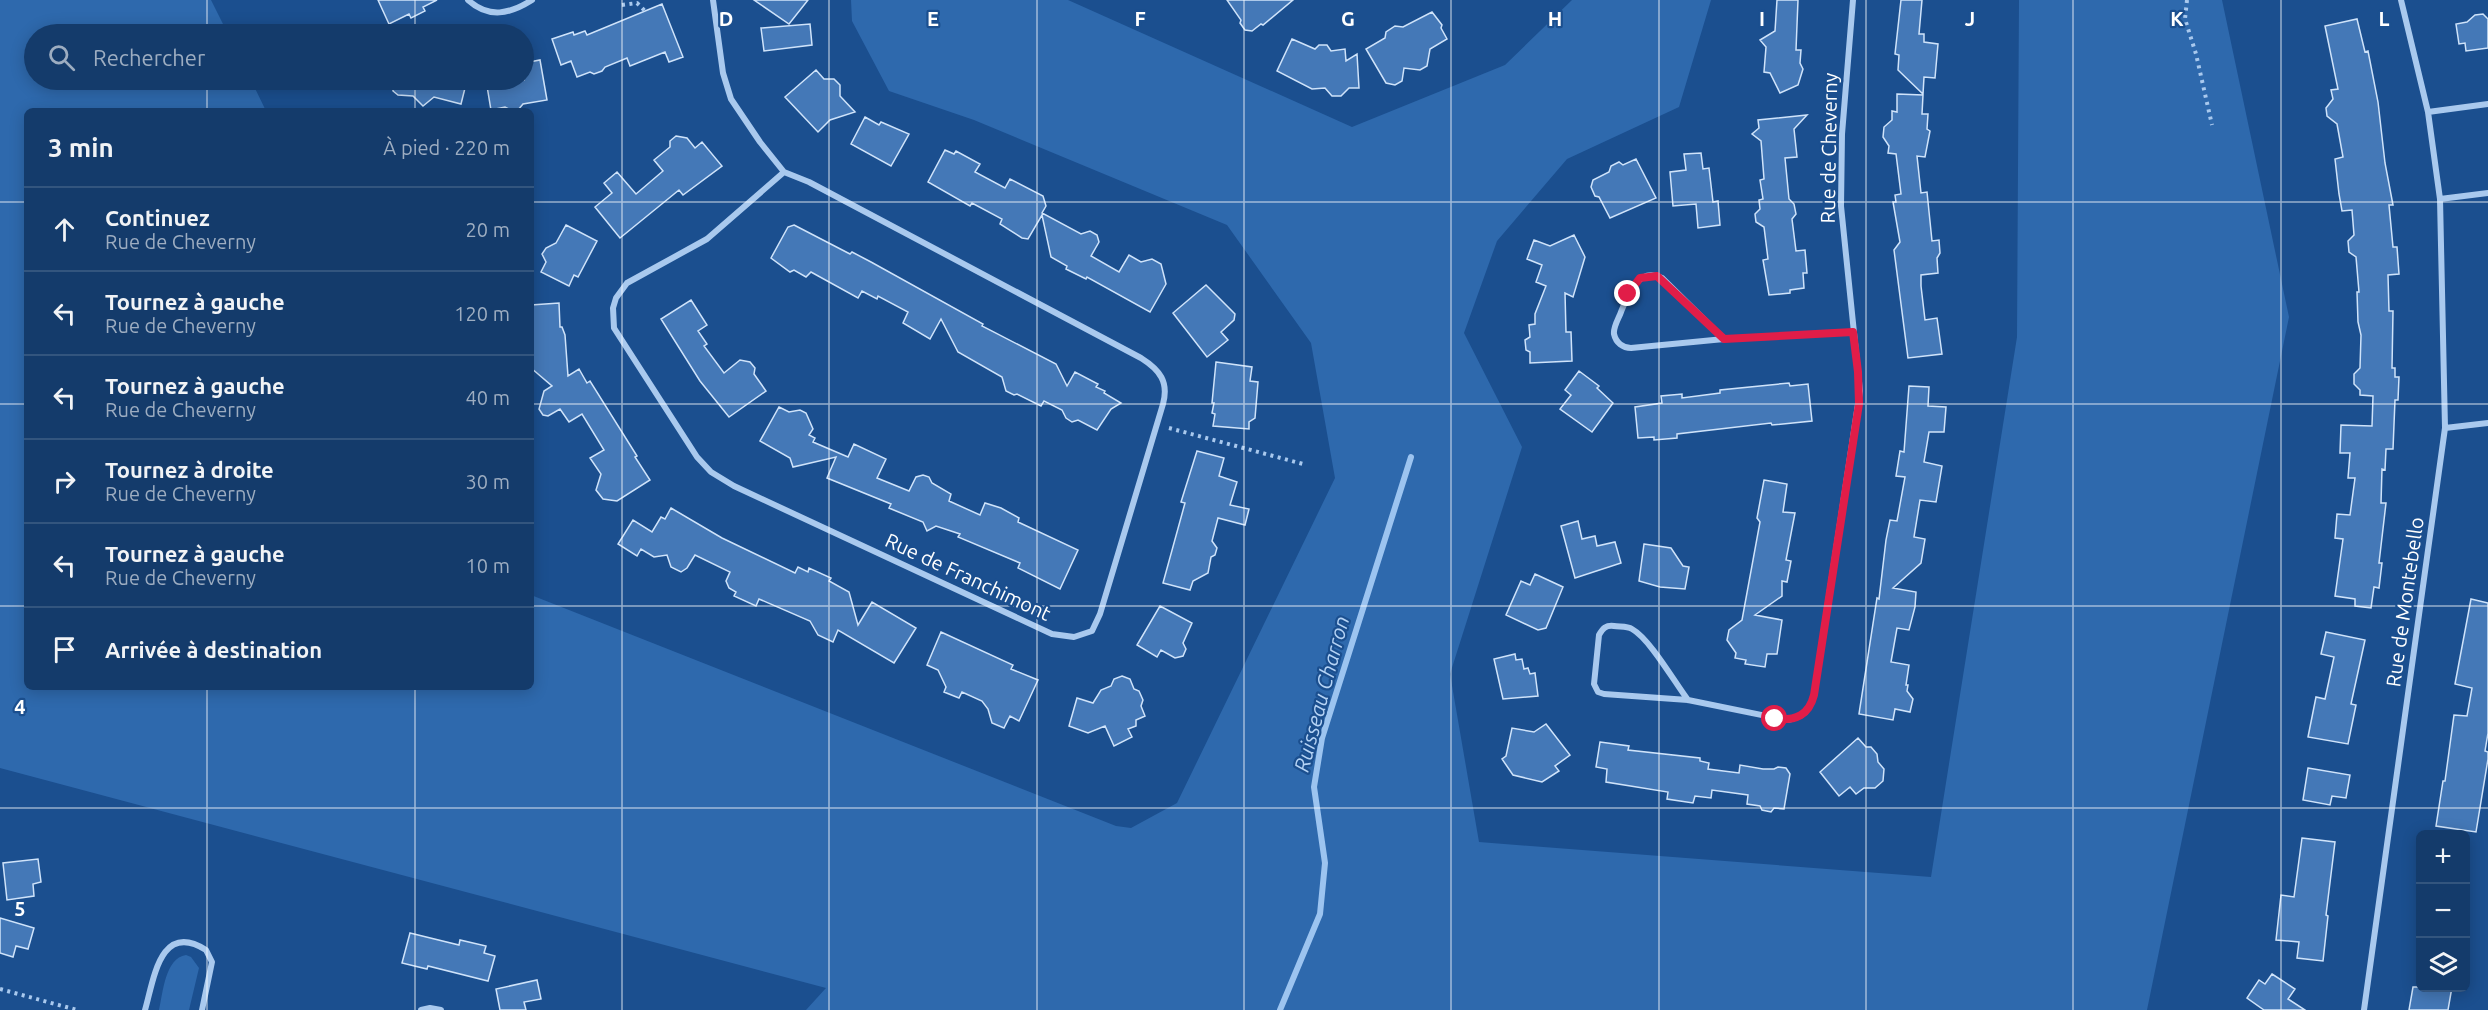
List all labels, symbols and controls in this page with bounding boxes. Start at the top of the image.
text: D [719,7,733,30]
text: E [927,7,939,30]
text: F [1134,7,1146,30]
text: G [1341,7,1355,30]
text: H [1548,7,1562,30]
text: I [1759,7,1765,30]
text: J [1965,7,1975,30]
text: K [2170,7,2184,30]
text: L [2379,7,2390,30]
search box [24,24,534,90]
icon: search [45,41,78,74]
text: Rechercher [93,45,205,70]
street label: Rue de Cheverny [1816,72,1841,224]
text: 3 min [48,133,114,162]
text: À pied · 220 m [383,136,510,159]
text: Continuez [105,205,210,230]
icon: ahead [48,213,81,246]
text: 20 m [466,218,510,241]
text: Rue de Cheverny [105,230,256,253]
route end [1614,280,1640,306]
text: Tournez à gauche [105,289,285,314]
icon: left [48,297,81,330]
text: 120 m [454,302,510,325]
text: Rue de Cheverny [105,314,256,337]
text: Tournez à gauche [105,373,285,398]
icon: left [48,381,81,414]
text: 40 m [466,386,510,409]
text: Rue de Cheverny [105,398,256,421]
text: Tournez à droite [105,457,274,482]
icon: right [48,465,81,498]
text: 30 m [466,470,510,493]
text: Rue de Cheverny [105,482,256,505]
street label: Rue de Montebello [2381,516,2428,688]
street label: Rue de Franchimont [882,528,1055,625]
text: Tournez à gauche [105,541,285,566]
icon: left [48,549,81,582]
text: 10 m [466,554,510,577]
text: Rue de Cheverny [105,566,256,589]
water label: Ruisseau Charron [1289,613,1353,774]
icon: arrive [48,633,81,666]
text: Arrivée à destination [105,637,322,662]
text: 4 [14,695,26,718]
route start [1761,705,1787,731]
map controls [2416,830,2470,992]
button: + [2416,830,2470,884]
button: − [2416,884,2470,938]
text: 5 [14,897,26,920]
button: layers [2416,938,2470,992]

